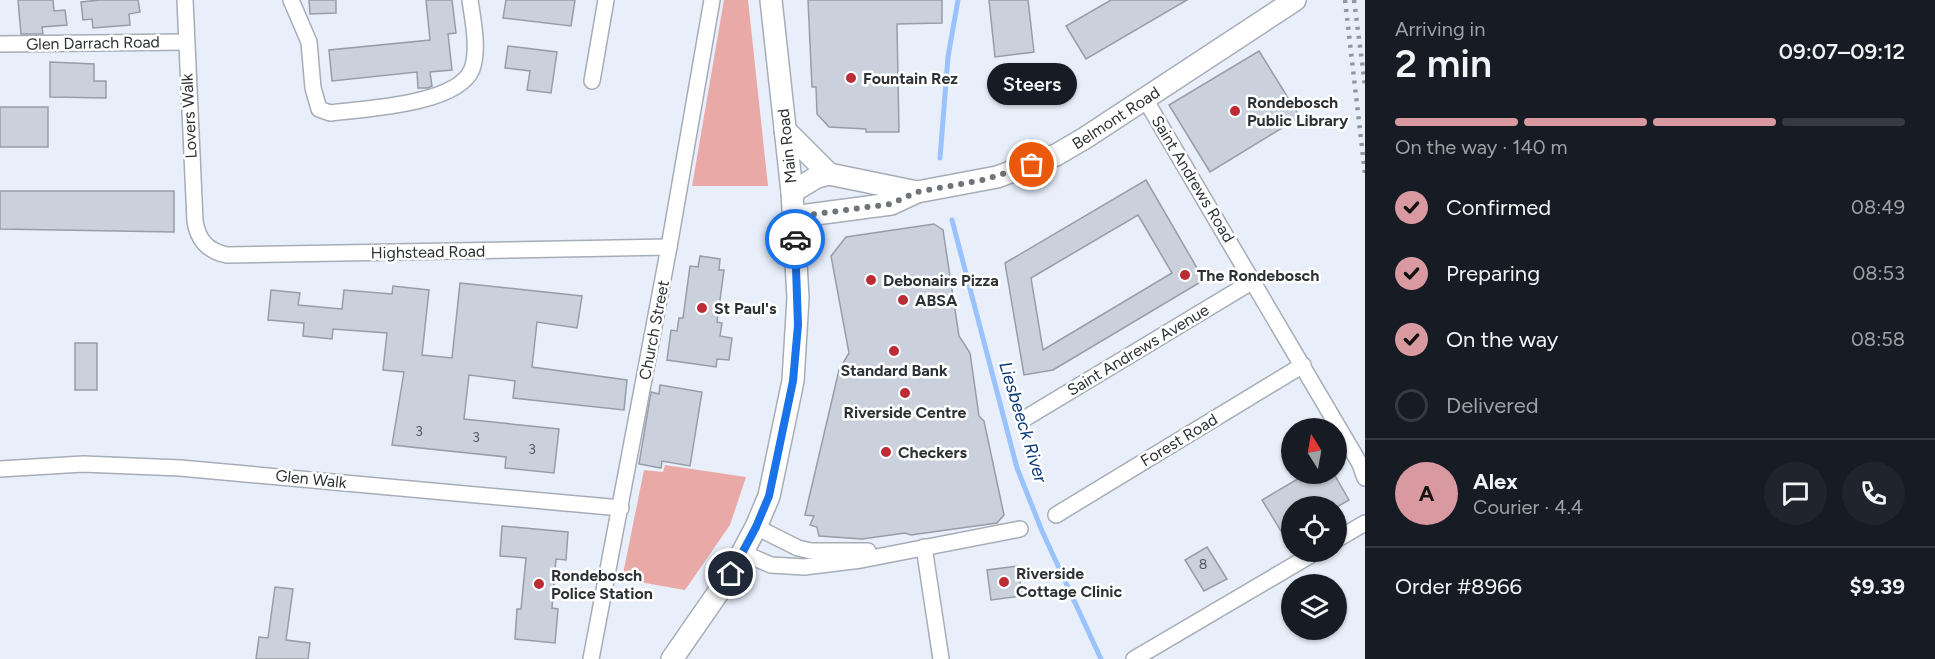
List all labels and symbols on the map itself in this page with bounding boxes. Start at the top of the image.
street label: Glen Darrach Road [26,32,160,54]
callout: Steers [987,63,1077,105]
place label: Fountain Rez [863,69,958,88]
marker: Fountain Rez [844,71,858,85]
street label: Lovers Walk [177,73,201,159]
street label: Belmont Road [1069,83,1163,153]
place label: Rondebosch Public Library [1247,93,1349,130]
marker: Rondebosch Public Library [1228,104,1242,118]
street label: Main Road [774,108,800,184]
street label: Saint Andrews Road [1148,112,1238,246]
pin [1006,139,1057,190]
courier [765,209,825,269]
street label: Highstead Road [371,242,485,262]
place label: The Rondebosch [1197,266,1319,285]
marker: The Rondebosch [1178,268,1192,282]
place label: Debonairs Pizza [883,271,999,290]
marker: Debonairs Pizza [864,273,878,287]
street label: Church Street [635,279,673,381]
place label: ABSA [915,291,958,310]
marker: ABSA [896,293,910,307]
place label: St Paul's [714,299,777,318]
street label: Saint Andrews Avenue [1064,300,1212,400]
marker: St Paul's [695,301,709,315]
marker: Standard Bank [887,344,901,358]
water label: Liesbeeck River [994,359,1052,486]
place label: Standard Bank [840,361,948,380]
marker: Riverside Centre [898,386,912,400]
place label: Riverside Centre [844,403,967,422]
street label: Forest Road [1137,410,1221,470]
north arrow [1281,418,1347,484]
house number: 3 [415,423,423,440]
house number: 3 [472,429,480,446]
house number: 3 [528,441,536,458]
place label: Checkers [898,443,967,462]
marker: Checkers [879,445,893,459]
street label: Glen Walk [274,466,348,492]
pin [705,548,756,599]
house number: 8 [1199,556,1207,573]
place label: Riverside Cottage Clinic [1016,564,1122,601]
place label: Rondebosch Police Station [551,566,653,603]
marker: Riverside Cottage Clinic [997,575,1011,589]
marker: Rondebosch Police Station [532,577,546,591]

